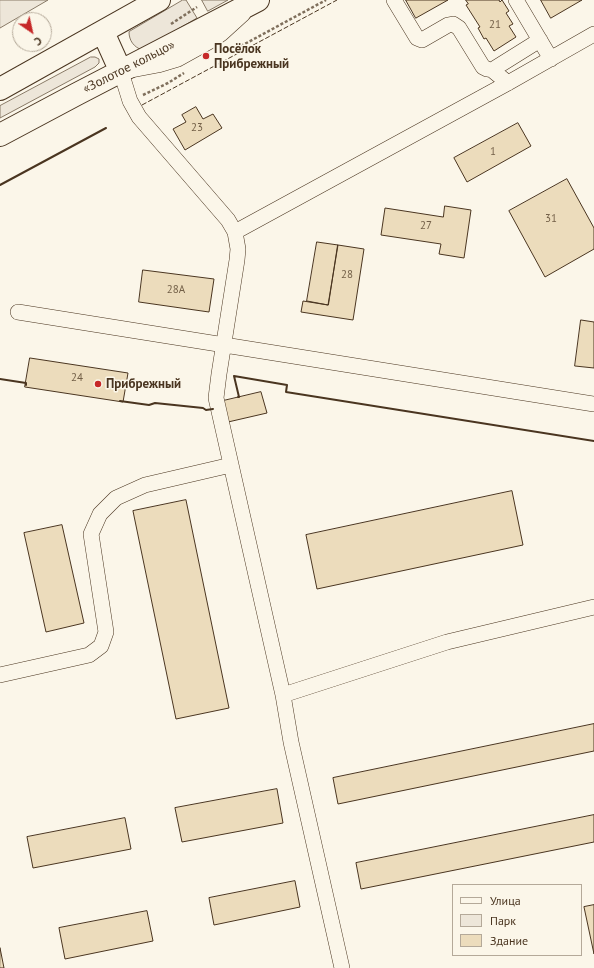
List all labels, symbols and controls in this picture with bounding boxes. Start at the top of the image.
north arrow [12,12,52,52]
house number: 21 [489,18,501,32]
text: С [32,34,45,49]
street label: «Золотое кольцо» [80,37,178,97]
place label: Посёлок Прибрежный [214,41,289,72]
marker: Посёлок Прибрежный [201,51,211,61]
house number: 23 [191,121,203,135]
house number: 1 [490,145,496,159]
house number: 31 [545,212,557,226]
house number: 27 [420,219,432,233]
house number: 28 [341,268,353,282]
house number: 28А [167,283,185,297]
house number: 24 [71,371,83,385]
place label: Прибрежный [106,376,181,392]
marker: Прибрежный [93,379,103,389]
legend [452,884,582,956]
text: Улица [490,893,521,908]
text: Парк [490,913,516,928]
text: Здание [490,933,528,948]

